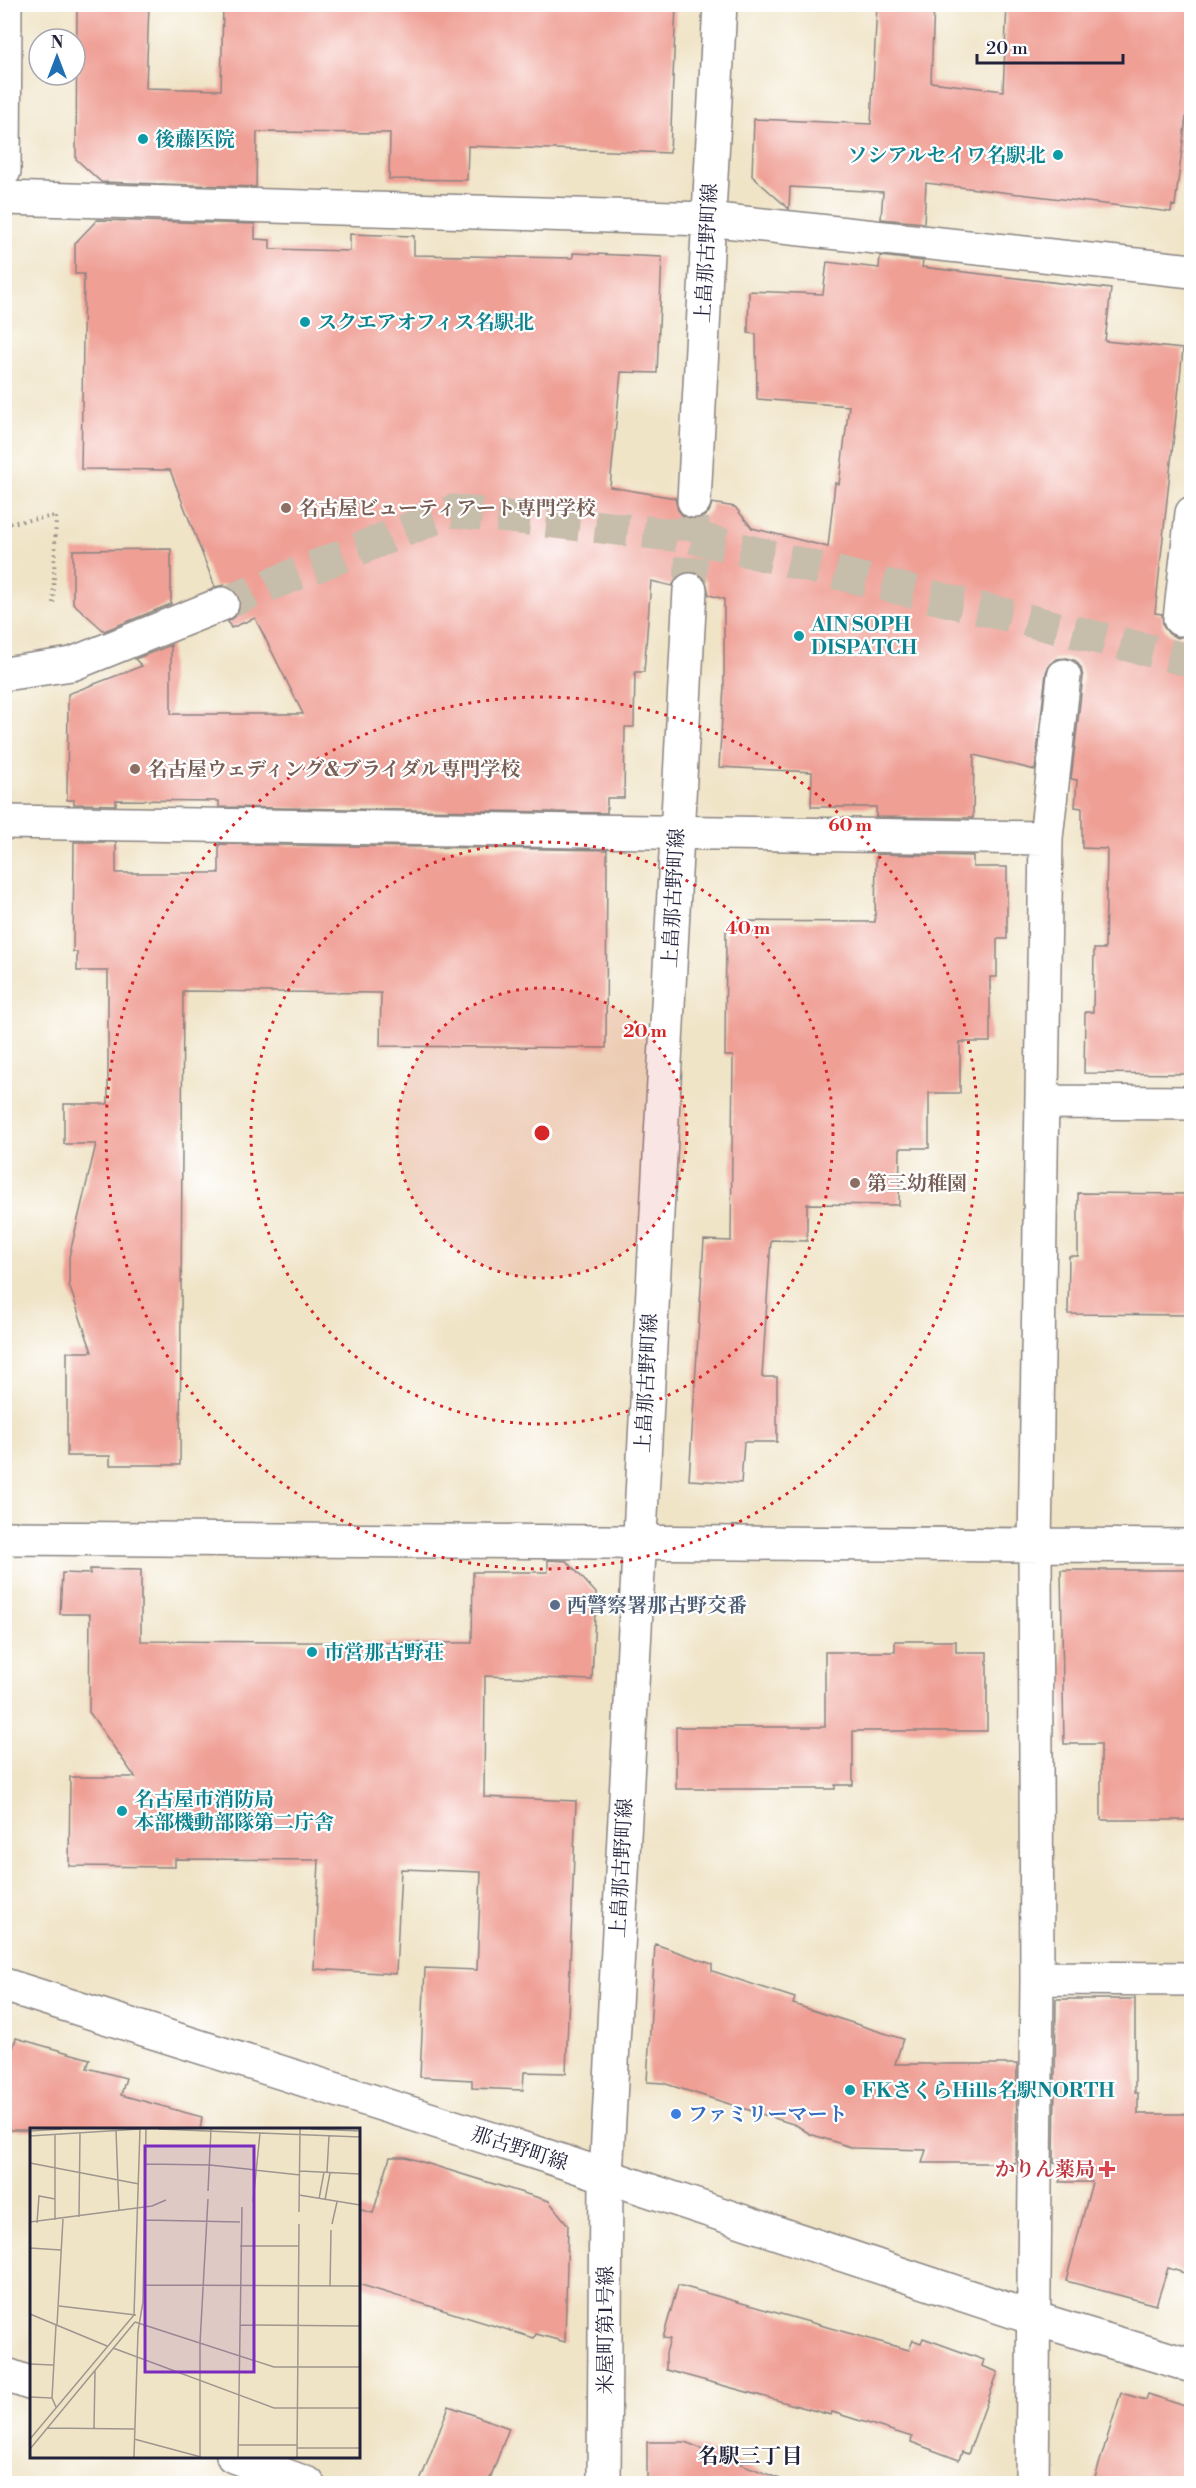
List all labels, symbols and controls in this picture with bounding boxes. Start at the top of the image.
north arrow [27,27,87,87]
scale bar [977,27,1122,65]
text: N [51,33,64,53]
text: 20 m [986,37,1028,60]
place label: 後藤医院 [155,128,235,153]
marker: 後藤医院 [136,132,150,146]
place label: ソシアルセイワ名駅北 [847,144,1046,169]
marker: ソシアルセイワ名駅北 [1051,148,1065,162]
street label: 上畠那古野町線 [691,183,724,324]
place label: スクエアオフィス名駅北 [317,311,534,336]
marker: スクエアオフィス名駅北 [298,315,312,329]
place label: 名古屋ビューティアート専門学校 [298,497,596,522]
marker: 名古屋ビューティアート専門学校 [279,501,293,515]
place label: AIN SOPH DISPATCH [810,613,918,661]
marker: AIN SOPH DISPATCH [792,629,806,643]
place label: 名古屋ウェディング&ブライダル専門学校 [147,758,520,783]
marker: 名古屋ウェディング&ブライダル専門学校 [128,762,142,776]
text: 60 m [828,814,872,837]
street label: 上畠那古野町線 [658,828,691,969]
text: 40 m [726,917,771,940]
text: 20 m [623,1020,667,1043]
centre of rings [532,1123,552,1143]
place label: 第三幼稚園 [867,1172,967,1197]
marker: 第三幼稚園 [848,1176,862,1190]
street label: 上畠那古野町線 [631,1313,664,1454]
place label: 西警察署那古野交番 [567,1594,747,1619]
marker: 西警察署那古野交番 [548,1598,562,1612]
place label: 市営那古野荘 [324,1641,444,1666]
marker: 市営那古野荘 [305,1645,319,1659]
place label: 名古屋市消防局 本部機動部隊第二庁舎 [134,1788,334,1836]
street label: 上畠那古野町線 [606,1798,639,1939]
marker: 名古屋市消防局 本部機動部隊第二庁舎 [115,1804,129,1818]
place label: FKさくらHills名駅NORTH [862,2079,1115,2104]
marker: FKさくらHills名駅NORTH [843,2083,857,2097]
place label: ファミリーマート [688,2103,848,2128]
marker: ファミリーマート [669,2107,683,2121]
street label: 那古野町線 [468,2122,571,2177]
inset map [30,2128,360,2458]
place label: かりん薬局 [995,2158,1095,2183]
marker: かりん薬局 [1100,2162,1114,2176]
street label: 米屋町第1号線 [594,2266,619,2394]
district label: 名駅三丁目 [698,2444,803,2470]

